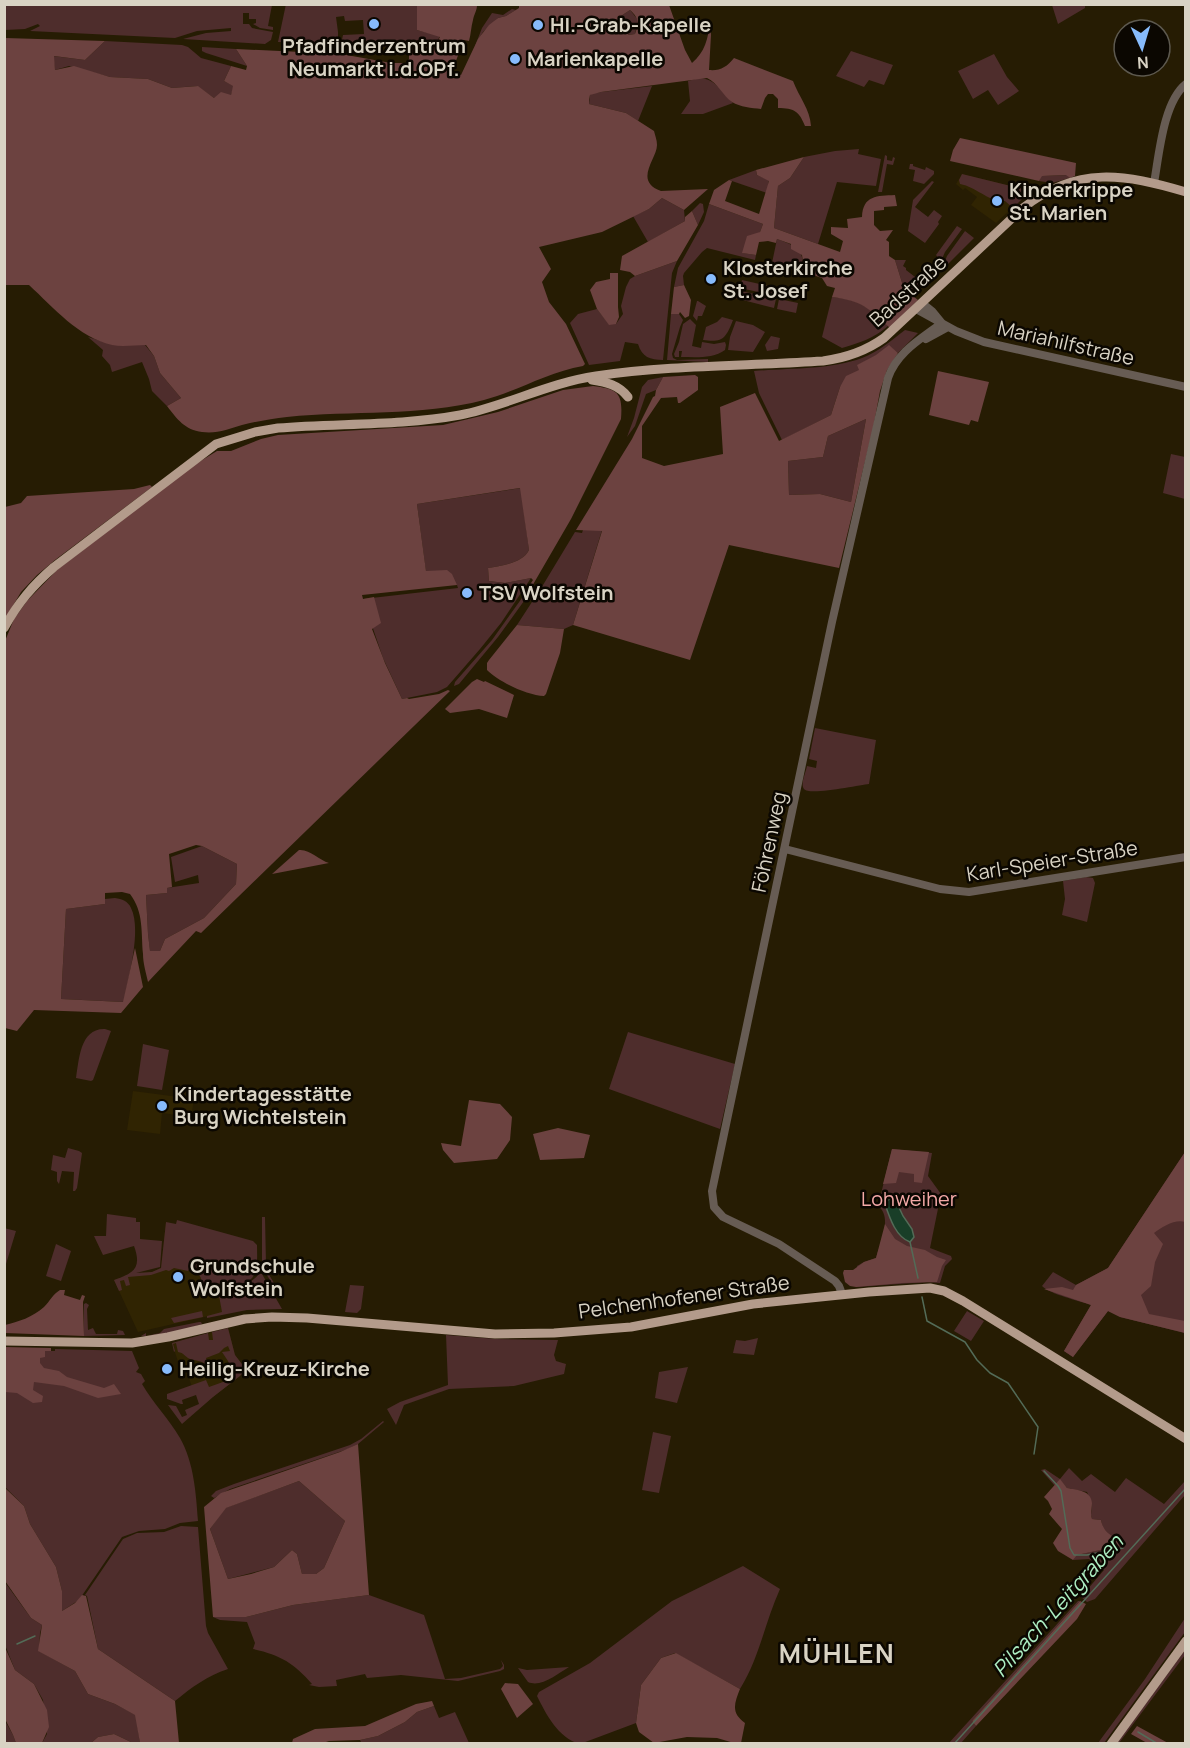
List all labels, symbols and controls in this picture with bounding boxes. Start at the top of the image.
place label: Hl.-Grab-Kapelle [550,11,711,38]
marker: Pfadfinderzentrum Neumarkt i.d.OPf. [367,17,381,31]
marker: Hl.-Grab-Kapelle [531,18,545,32]
north arrow [1112,18,1172,78]
place label: Pfadfinderzentrum Neumarkt i.d.OPf. [282,32,466,82]
place label: Marienkapelle [527,45,663,72]
marker: Marienkapelle [508,52,522,66]
text: N [1137,52,1150,74]
place label: Kinderkrippe St. Marien [1009,176,1133,226]
marker: Kinderkrippe St. Marien [990,194,1004,208]
street label: Badstraße [863,249,952,333]
place label: Klosterkirche St. Josef [723,254,853,304]
marker: Klosterkirche St. Josef [704,272,718,286]
street label: Mariahilfstraße [995,314,1137,371]
place label: TSV Wolfstein [479,579,614,606]
marker: TSV Wolfstein [460,586,474,600]
street label: Föhrenweg [745,789,792,895]
street label: Karl-Speier-Straße [964,834,1139,887]
place label: Kindertagesstätte Burg Wichtelstein [174,1080,352,1130]
marker: Kindertagesstätte Burg Wichtelstein [155,1099,169,1113]
park label: Lohweiher [861,1185,957,1212]
place label: Grundschule Wolfstein [190,1252,315,1302]
street label: Pelchenhofener Straße [577,1268,791,1325]
marker: Grundschule Wolfstein [171,1270,185,1284]
place label: Heilig-Kreuz-Kirche [179,1355,370,1382]
marker: Heilig-Kreuz-Kirche [160,1362,174,1376]
water label: Pilsach-Leitgraben [986,1527,1130,1683]
district label: MÜHLEN [779,1635,895,1671]

